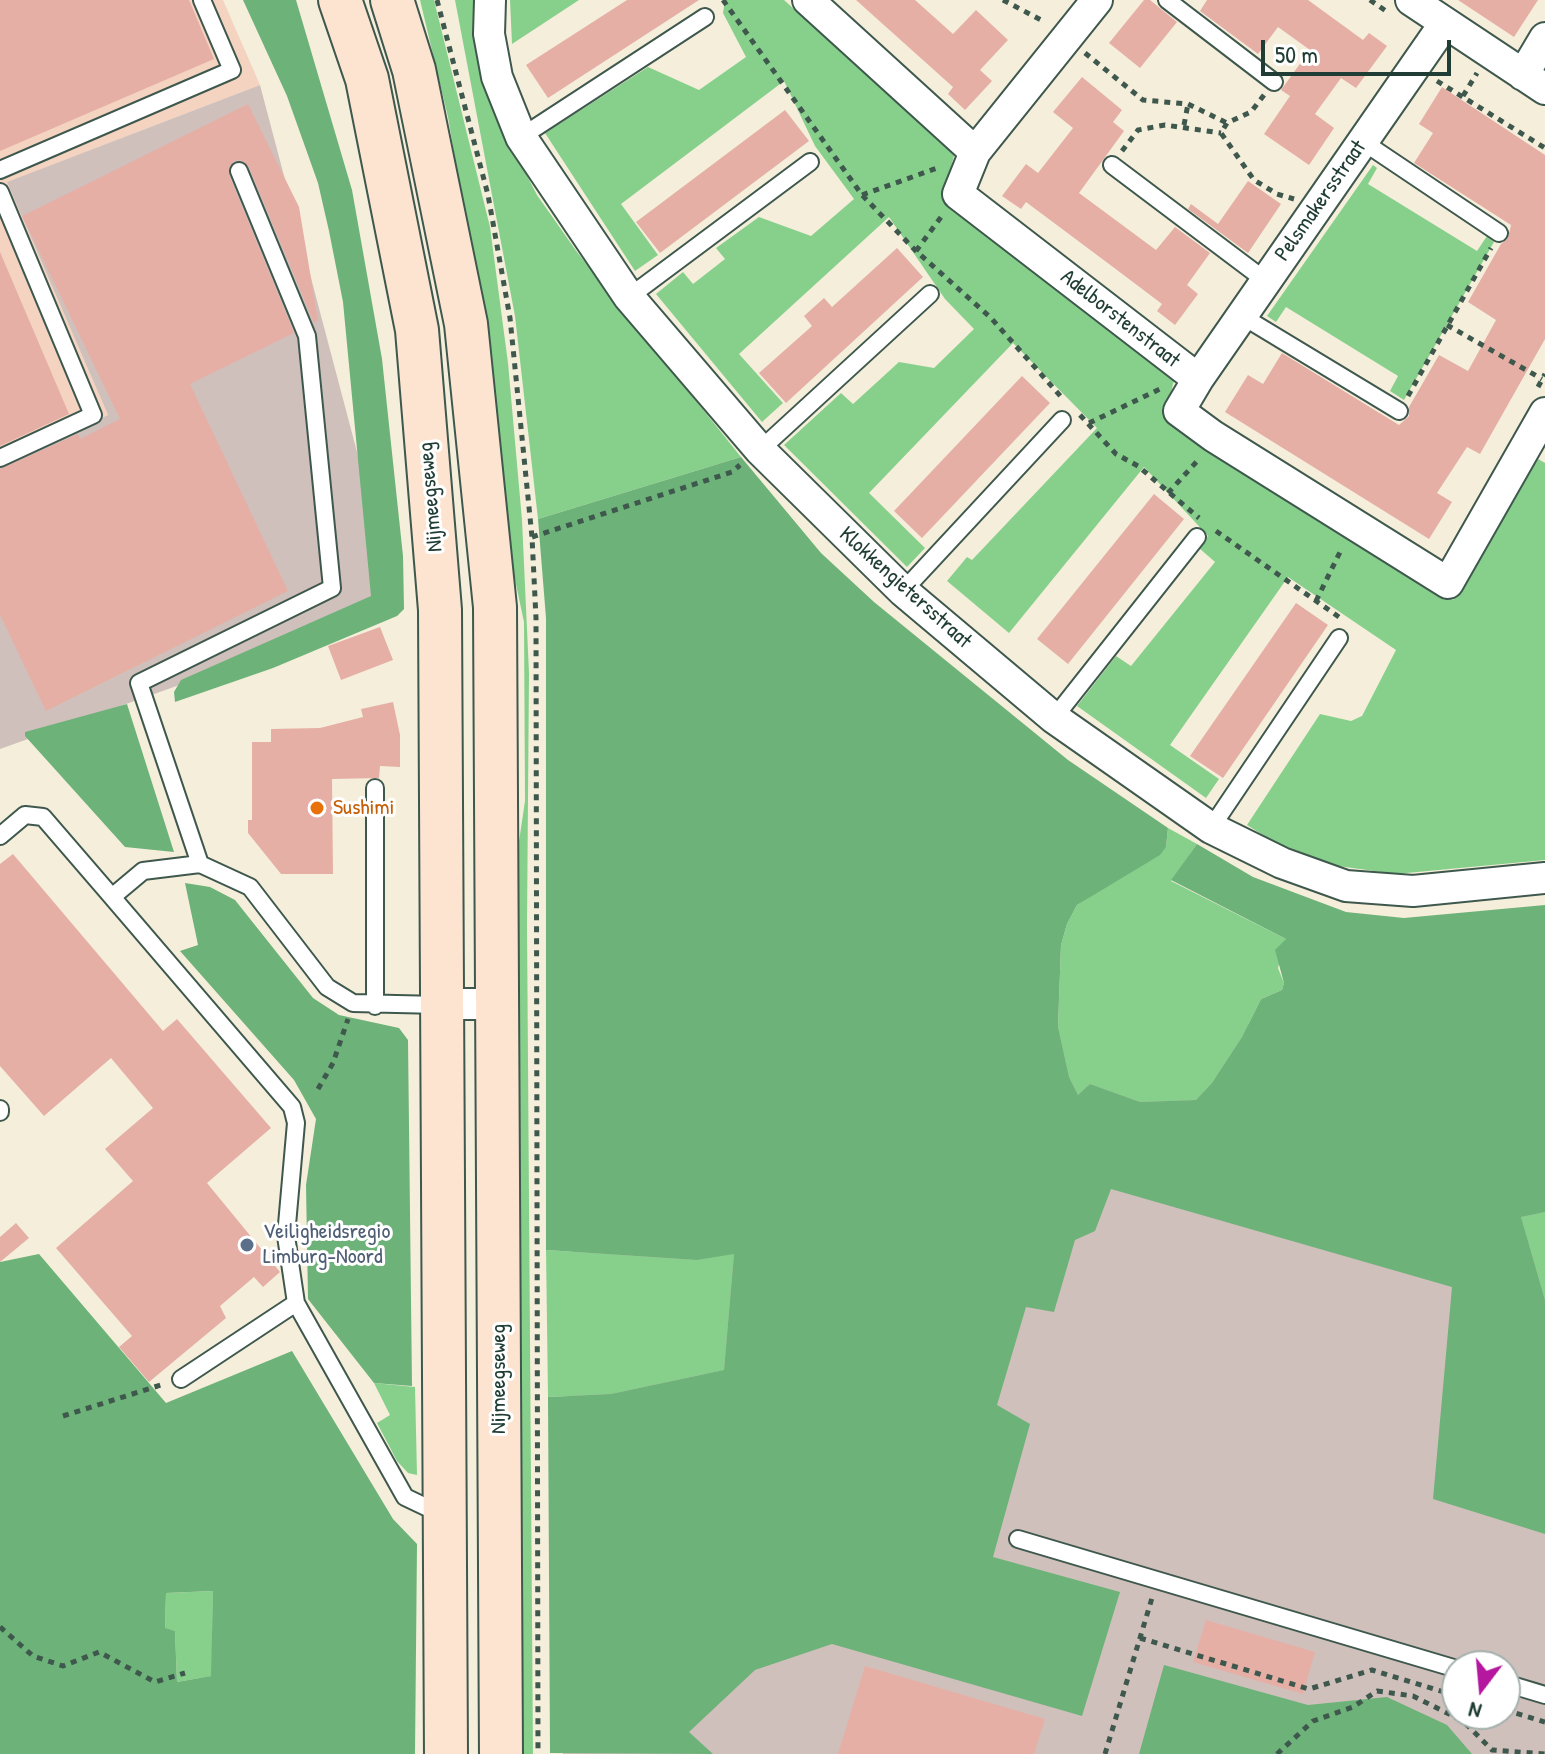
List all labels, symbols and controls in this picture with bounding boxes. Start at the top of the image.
scale bar [1265,24,1455,74]
text: 50 m [1275,38,1318,70]
street label: Pelsmakersstraat [1270,136,1372,266]
street label: Adelborstenstraat [1055,264,1185,374]
street label: Nijmeegseweg [413,441,449,553]
street label: Klokkengietersstraat [833,522,977,654]
place label: Sushimi [333,795,394,821]
marker: Sushimi [308,799,326,817]
place label: Veiligheidsregio Limburg-Noord [263,1219,390,1270]
marker: Veiligheidsregio Limburg-Noord [238,1236,256,1254]
street label: Nijmeegseweg [486,1324,512,1434]
north arrow [1441,1650,1521,1730]
text: N [1465,1695,1485,1727]

